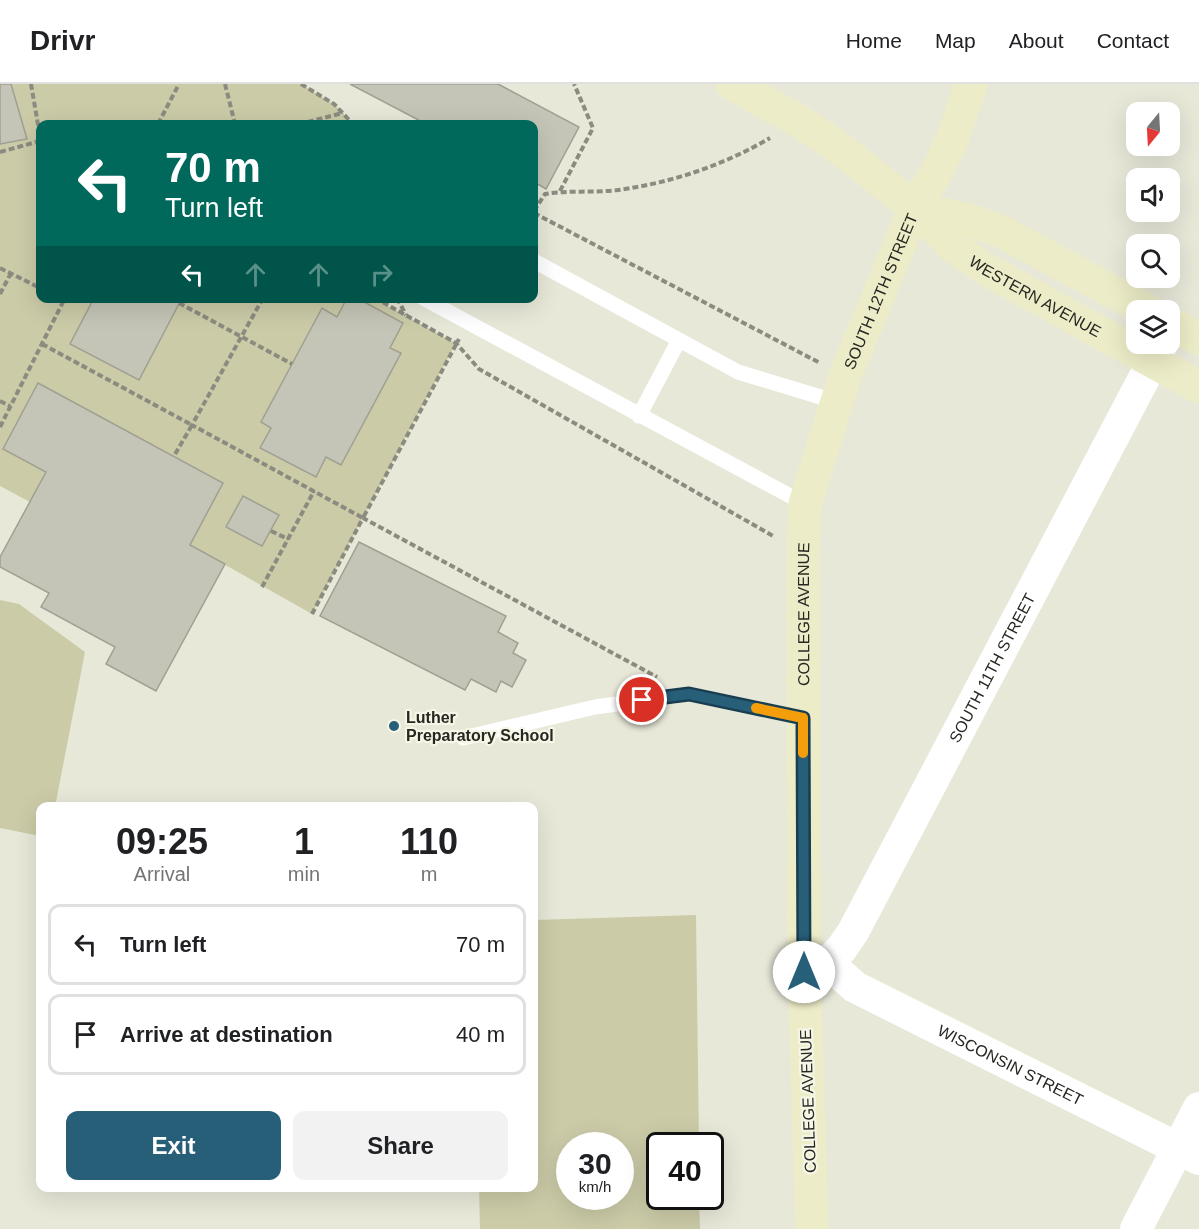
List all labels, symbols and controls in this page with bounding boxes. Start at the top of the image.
text: Drivr [30,25,95,56]
text: Home [846,29,902,52]
text: Map [935,29,976,52]
text: About [1009,29,1064,52]
text: Contact [1097,29,1169,52]
north arrow [1126,102,1180,156]
map controls [1126,102,1180,354]
icon: left [66,144,144,222]
text: 70 m [165,144,261,191]
button: sound [1126,168,1180,222]
text: Turn left [165,193,263,223]
street label: SOUTH 12TH STREET [840,211,920,372]
button: search [1126,234,1180,288]
street label: WESTERN AVENUE [966,252,1104,340]
icon: left [176,258,209,291]
icon: ahead [239,258,272,291]
icon: ahead [302,258,335,291]
icon: right [365,258,398,291]
button: layers [1126,300,1180,354]
street label: COLLEGE AVENUE [794,542,812,686]
street label: SOUTH 11TH STREET [946,590,1038,745]
pin [616,674,667,725]
icon: arrive [625,683,658,716]
place label: Luther Preparatory School [406,709,554,744]
marker: Luther Preparatory School [387,719,401,733]
text: 09:25 [116,821,208,862]
text: 1 [294,821,314,862]
text: 110 [400,821,458,862]
text: Arrival [134,863,190,885]
text: min [288,863,320,885]
text: m [421,863,437,885]
icon: left [69,928,102,961]
text: Turn left [120,932,206,957]
text: 70 m [456,932,505,957]
position arrow [772,940,836,1004]
icon: arrive [69,1018,102,1051]
street label: WISCONSIN STREET [935,1021,1086,1108]
text: Arrive at destination [120,1022,333,1047]
text: 40 m [456,1022,505,1047]
street label: COLLEGE AVENUE [797,1029,819,1173]
button: Exit [66,1111,281,1180]
button: Share [293,1111,508,1180]
speed limit sign: 40 [646,1132,724,1210]
text: 30 [578,1147,612,1180]
text: km/h [579,1178,611,1195]

